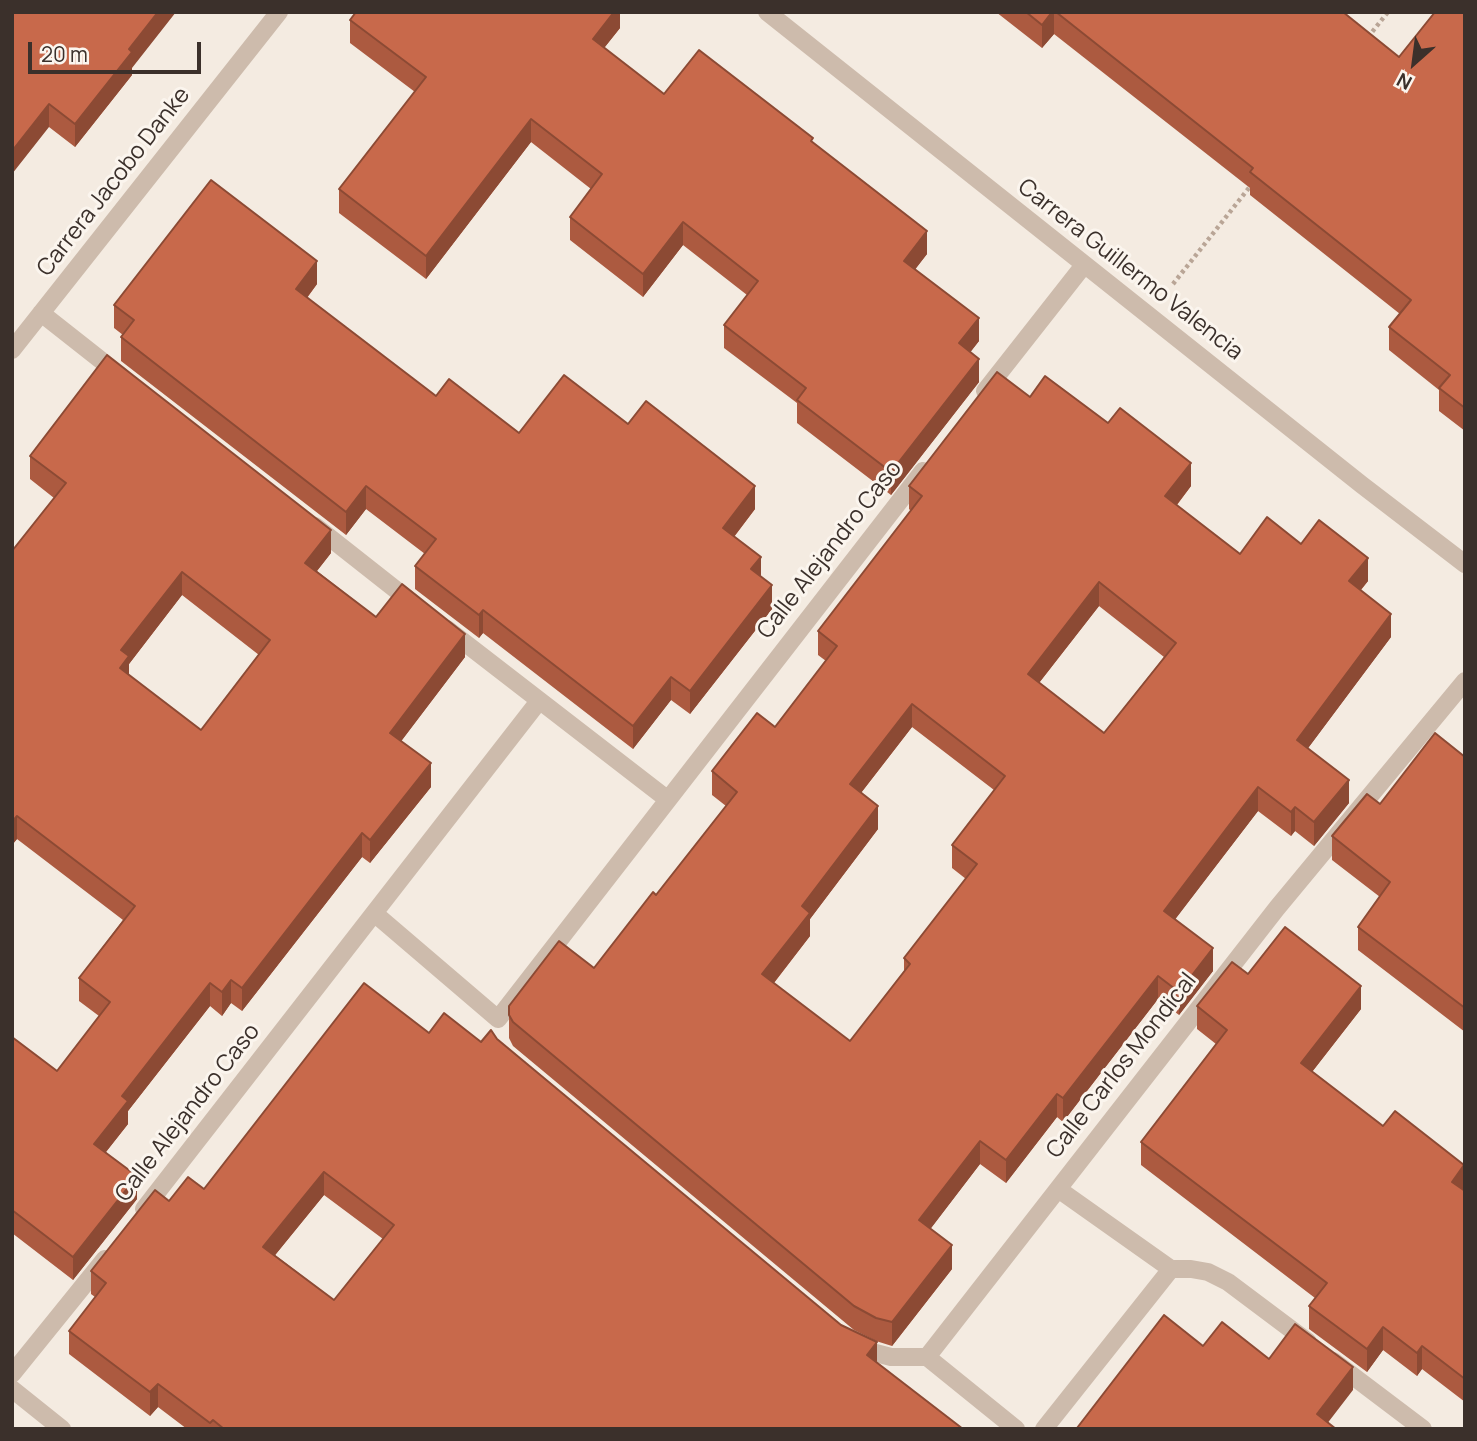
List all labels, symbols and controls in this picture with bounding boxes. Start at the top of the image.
scale bar [32,28,205,72]
north arrow [1379,28,1449,98]
text: 20 m [41,40,88,68]
text: N [1392,67,1416,96]
street label: Carrera Jacobo Danke [32,82,196,282]
street label: Carrera Guillermo Valencia [1012,174,1248,366]
street label: Calle Alejandro Caso [752,455,908,645]
street label: Calle Carlos Mondical [1041,968,1203,1164]
street label: Calle Alejandro Caso [110,1018,266,1208]

